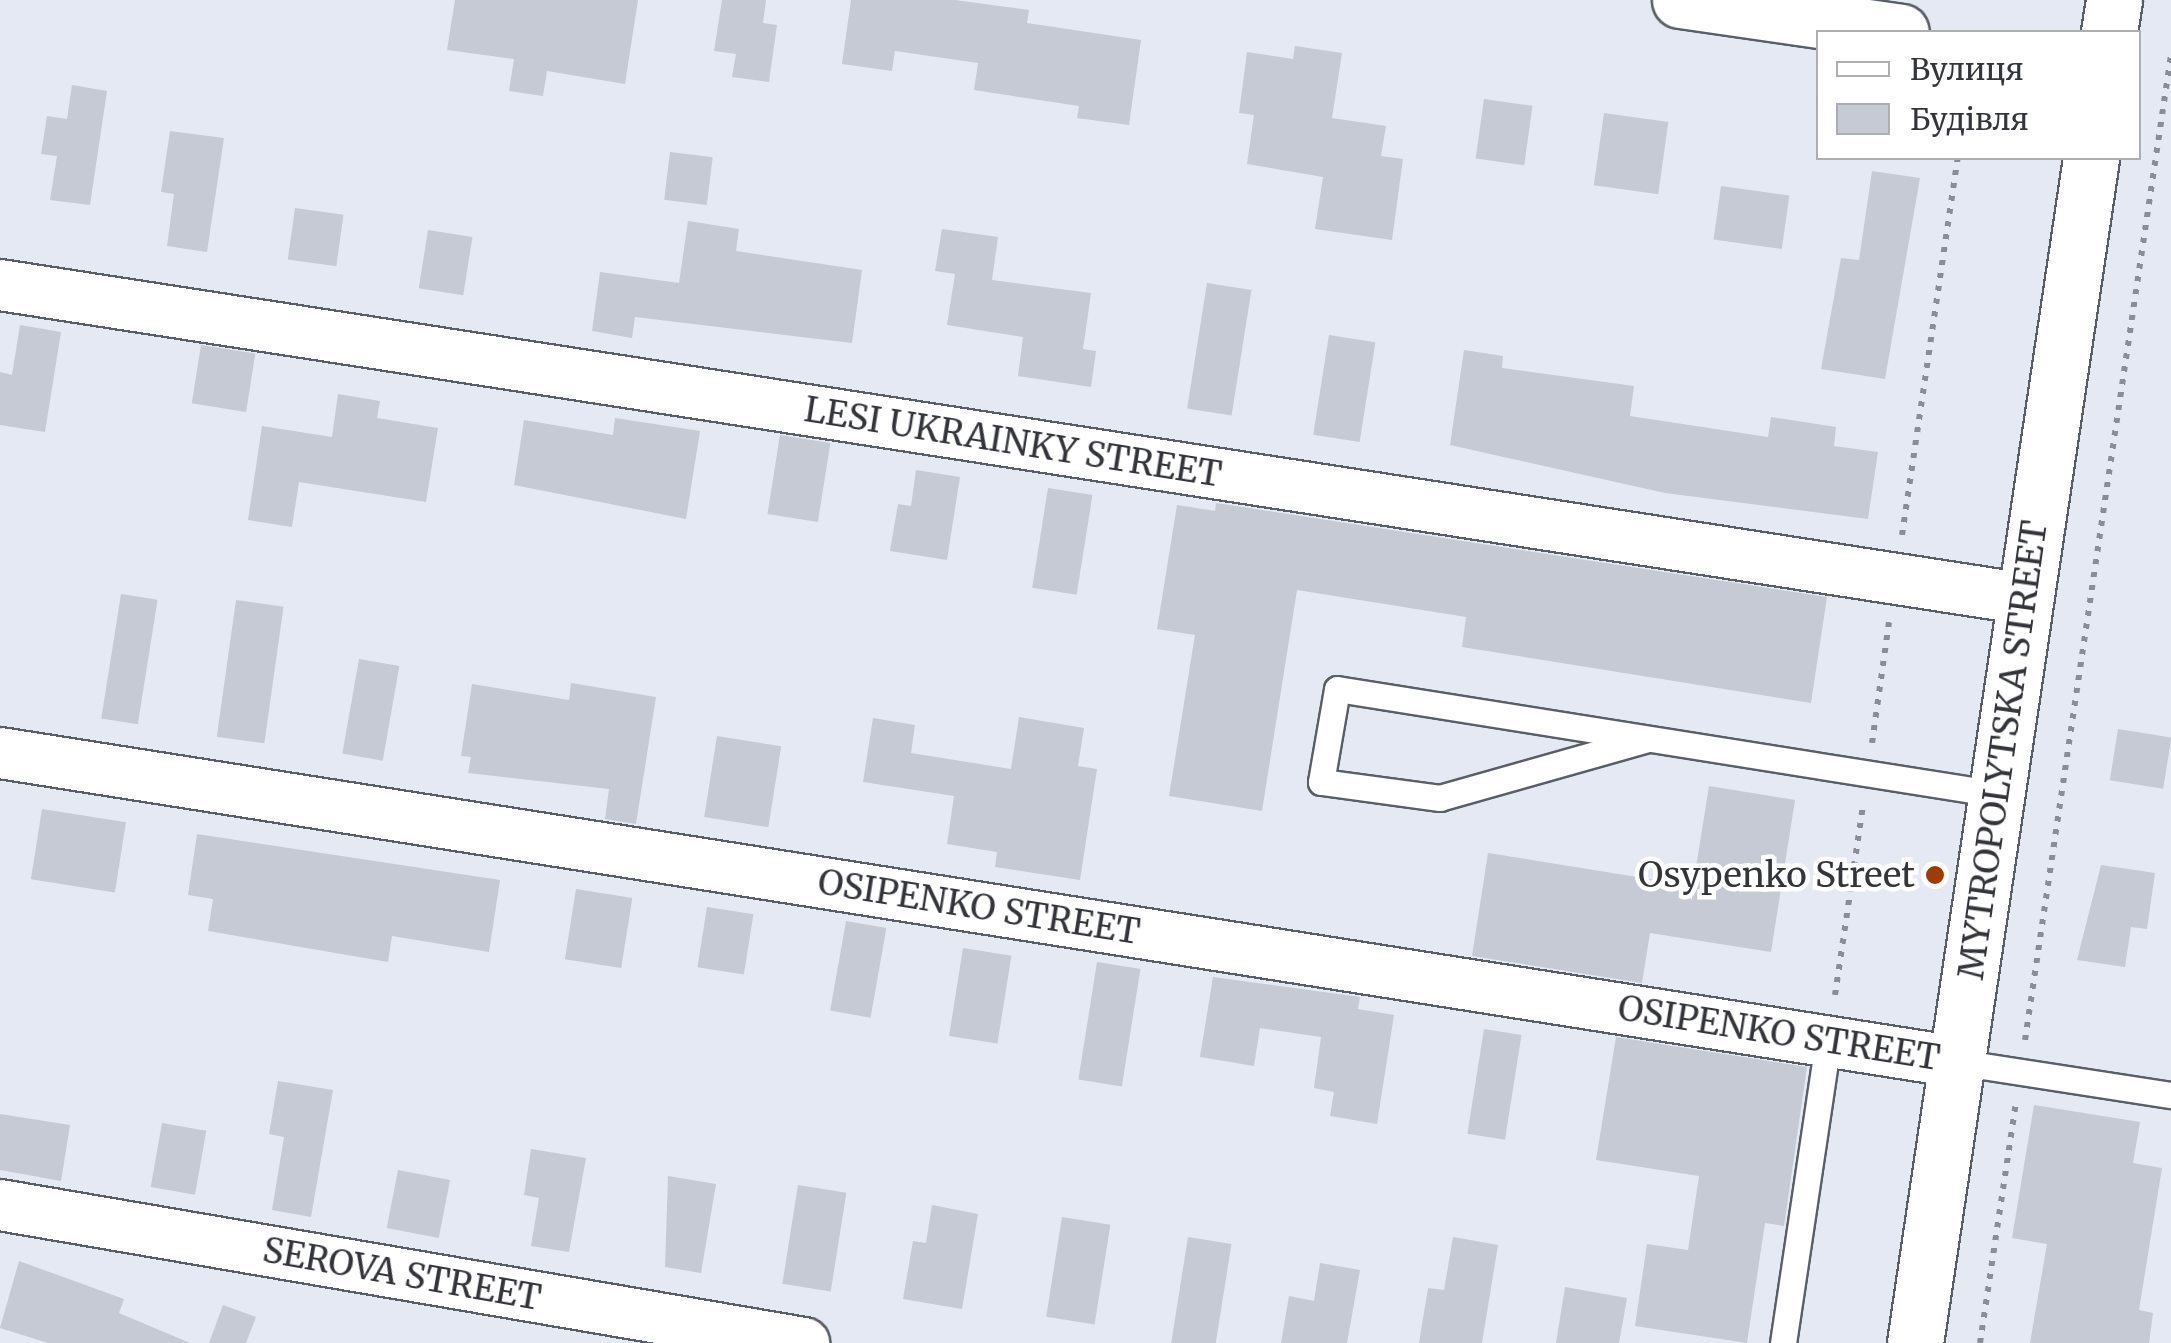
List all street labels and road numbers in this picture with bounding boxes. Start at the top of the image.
street label: LESI UKRAINKY STREET [801,388,1225,496]
street label: MYTROPOLYTSKA STREET [1950,518,2056,982]
street label: OSIPENKO STREET [815,861,1143,953]
street label: OSIPENKO STREET [1615,987,1943,1079]
street label: SEROVA STREET [260,1229,544,1319]

